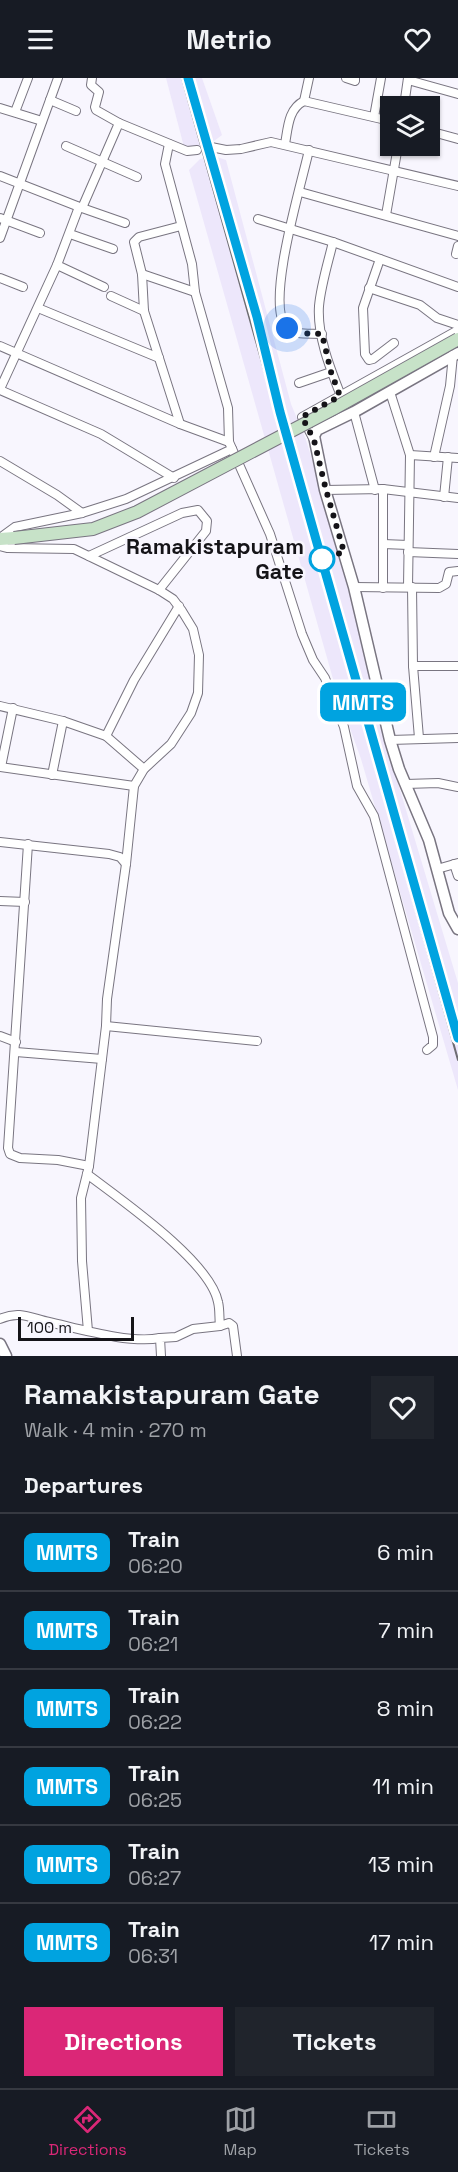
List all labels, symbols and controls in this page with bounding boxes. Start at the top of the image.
text: Metrio [186,22,272,57]
icon: menu [24,23,57,56]
icon: heart [401,23,434,56]
map controls [380,96,440,156]
button: layers [380,96,440,156]
your location [272,313,302,343]
place label: Ramakistapuram Gate [126,532,304,585]
marker: Ramakistapuram Gate [309,546,335,572]
line badge: MMTS [321,682,405,722]
text: MMTS [332,689,394,716]
scale bar [18,1314,134,1342]
text: 100 m [27,1317,72,1338]
text: Ramakistapuram Gate [24,1376,320,1412]
button: heart [371,1376,434,1439]
text: Walk · 4 min · 270 m [24,1417,207,1443]
text: Departures [24,1471,143,1499]
text: Train [128,1525,180,1553]
text: 6 min [377,1538,434,1566]
text: MMTS [36,1539,98,1566]
text: 06:20 [128,1553,183,1579]
text: Train [128,1603,180,1631]
text: 7 min [378,1616,434,1644]
text: MMTS [36,1617,98,1644]
text: 06:21 [128,1631,178,1657]
text: Train [128,1681,180,1709]
text: 8 min [377,1694,434,1722]
text: MMTS [36,1695,98,1722]
text: 06:22 [128,1709,182,1735]
text: Train [128,1759,180,1787]
text: 11 min [372,1772,434,1800]
text: MMTS [36,1773,98,1800]
text: 06:25 [128,1787,182,1813]
text: Train [128,1837,180,1865]
text: 13 min [368,1850,434,1878]
text: MMTS [36,1851,98,1878]
text: 06:27 [128,1865,181,1891]
text: Train [128,1915,180,1943]
text: 17 min [369,1928,434,1956]
text: MMTS [36,1929,98,1956]
text: 06:31 [128,1943,178,1969]
button: Directions [24,2007,223,2076]
button: Tickets [235,2007,434,2076]
tab: Directions [48,2103,127,2160]
tab: Map [224,2103,257,2160]
tab: Tickets [354,2103,410,2160]

